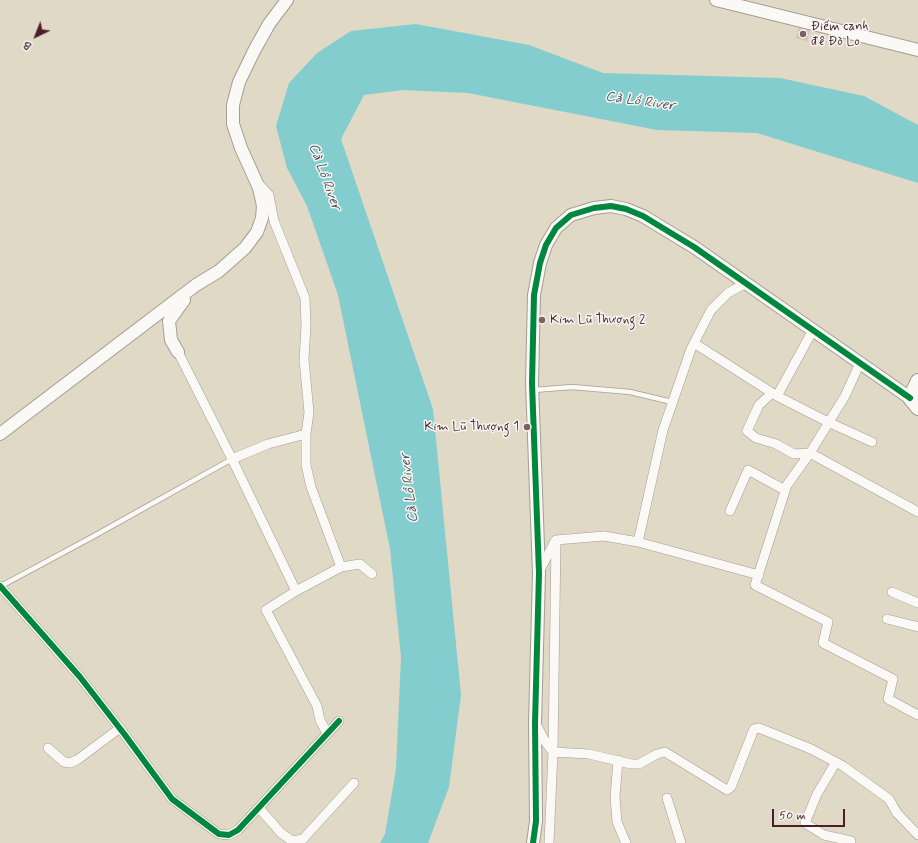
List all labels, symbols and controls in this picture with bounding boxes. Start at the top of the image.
north arrow [16,16,56,56]
place label: Điếm canh đê Đò Lo [811,19,868,50]
marker: Điếm canh đê Đò Lo [798,29,808,39]
text: B [20,37,35,52]
water label: Cà Lồ River [604,89,676,115]
water label: Cà Lồ River [304,141,344,213]
place label: Kim Lũ Thượng 2 [550,312,645,328]
marker: Kim Lũ Thượng 2 [537,315,547,325]
place label: Kim Lũ Thượng 1 [424,419,519,435]
marker: Kim Lũ Thượng 1 [522,422,532,432]
water label: Cà Lồ River [397,452,423,524]
scale bar [774,801,847,827]
text: 50 m [779,808,806,824]

